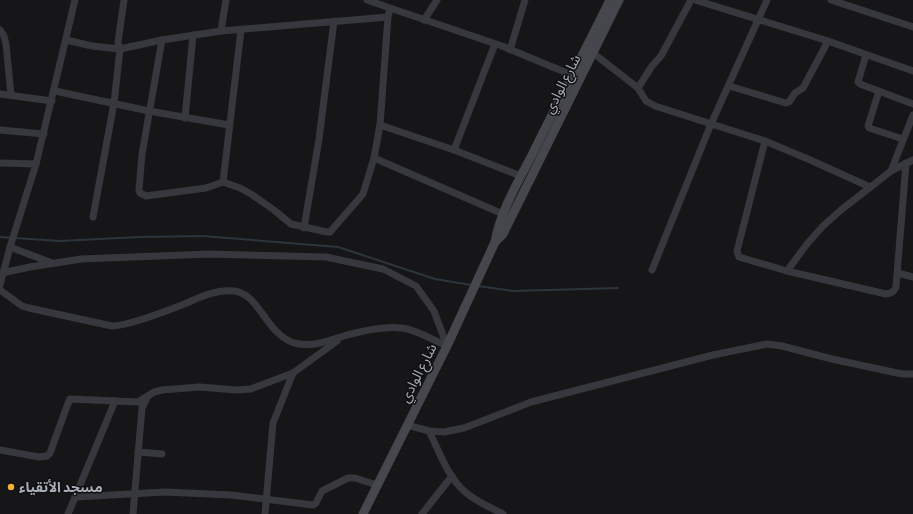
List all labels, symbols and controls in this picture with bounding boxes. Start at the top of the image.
street label: شارع الوادي [542,53,587,118]
street label: شارع الوادي [398,342,443,407]
place label: مسجد الأتقياء [19,479,103,495]
marker: مسجد الأتقياء [6,482,16,492]

